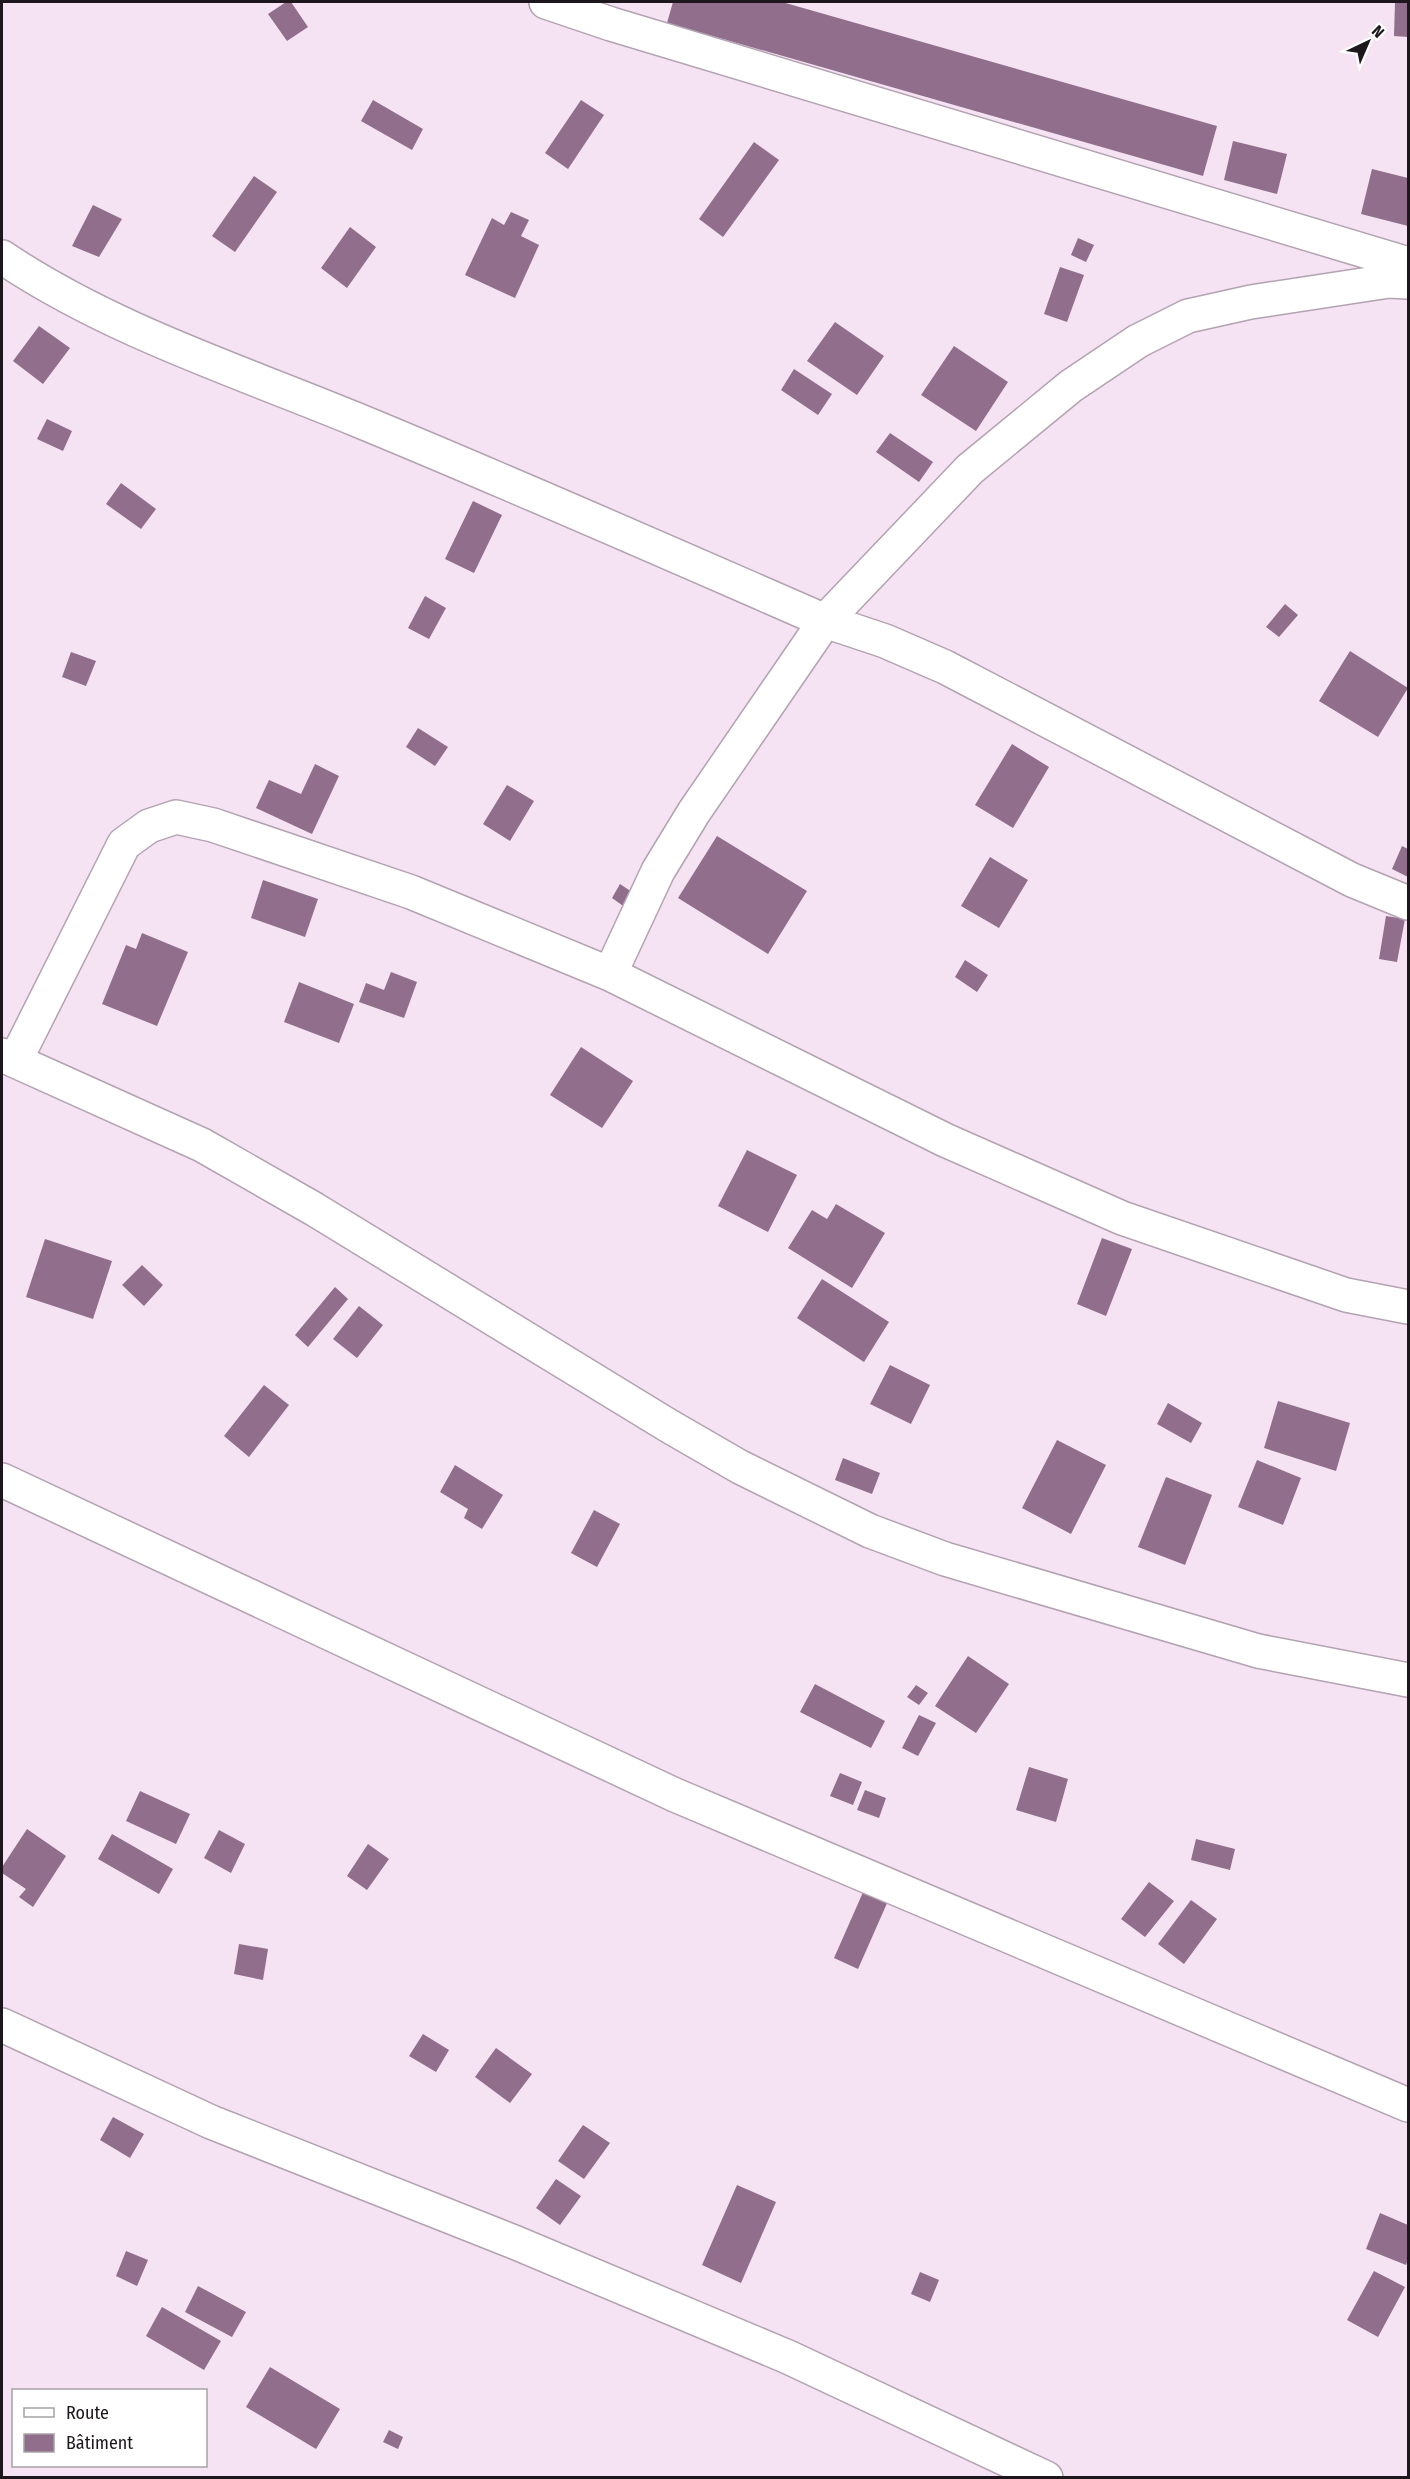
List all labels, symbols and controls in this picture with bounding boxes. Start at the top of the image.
north arrow [1338,12,1398,72]
text: N [1368,21,1388,42]
legend [12,2389,207,2467]
text: Route [66,2402,109,2424]
text: Bâtiment [66,2432,133,2454]

